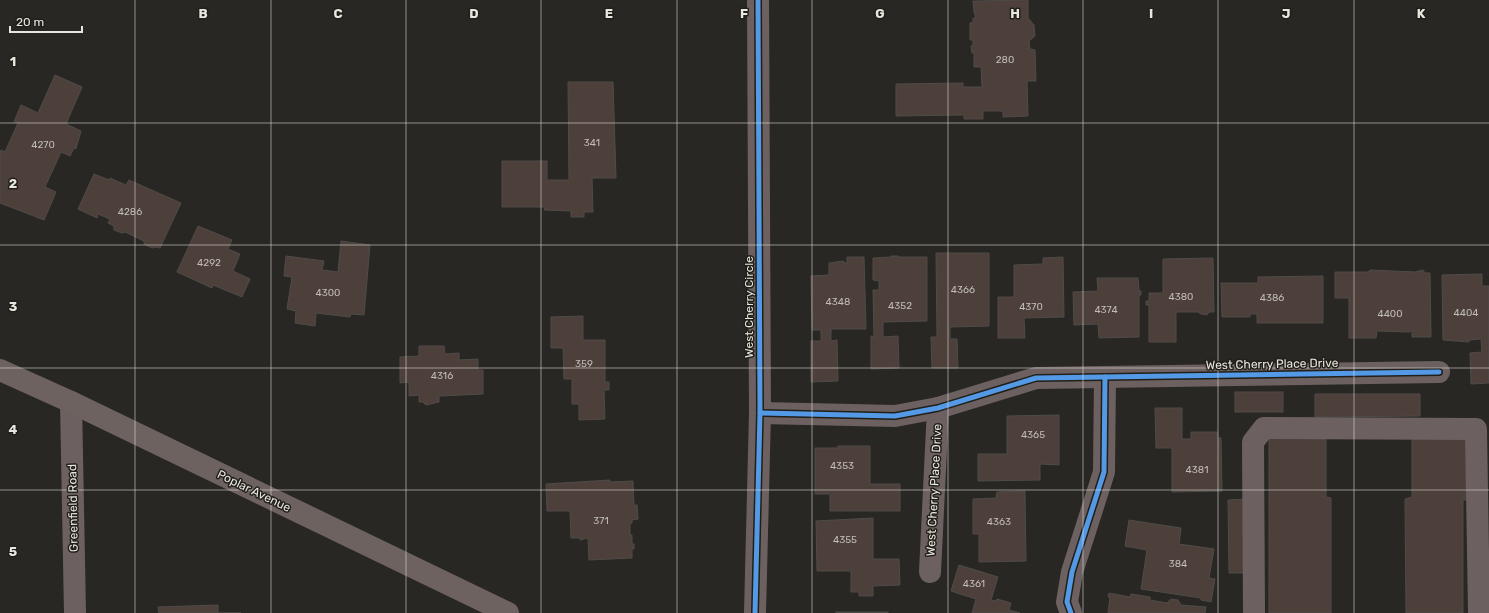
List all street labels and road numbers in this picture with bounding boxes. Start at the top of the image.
street label: West Cherry Circle [742,256,756,358]
street label: West Cherry Place Drive [1206,356,1339,372]
street label: West Cherry Place Drive [924,423,944,557]
street label: Greenfield Road [65,464,81,552]
street label: Poplar Avenue [215,467,293,515]

